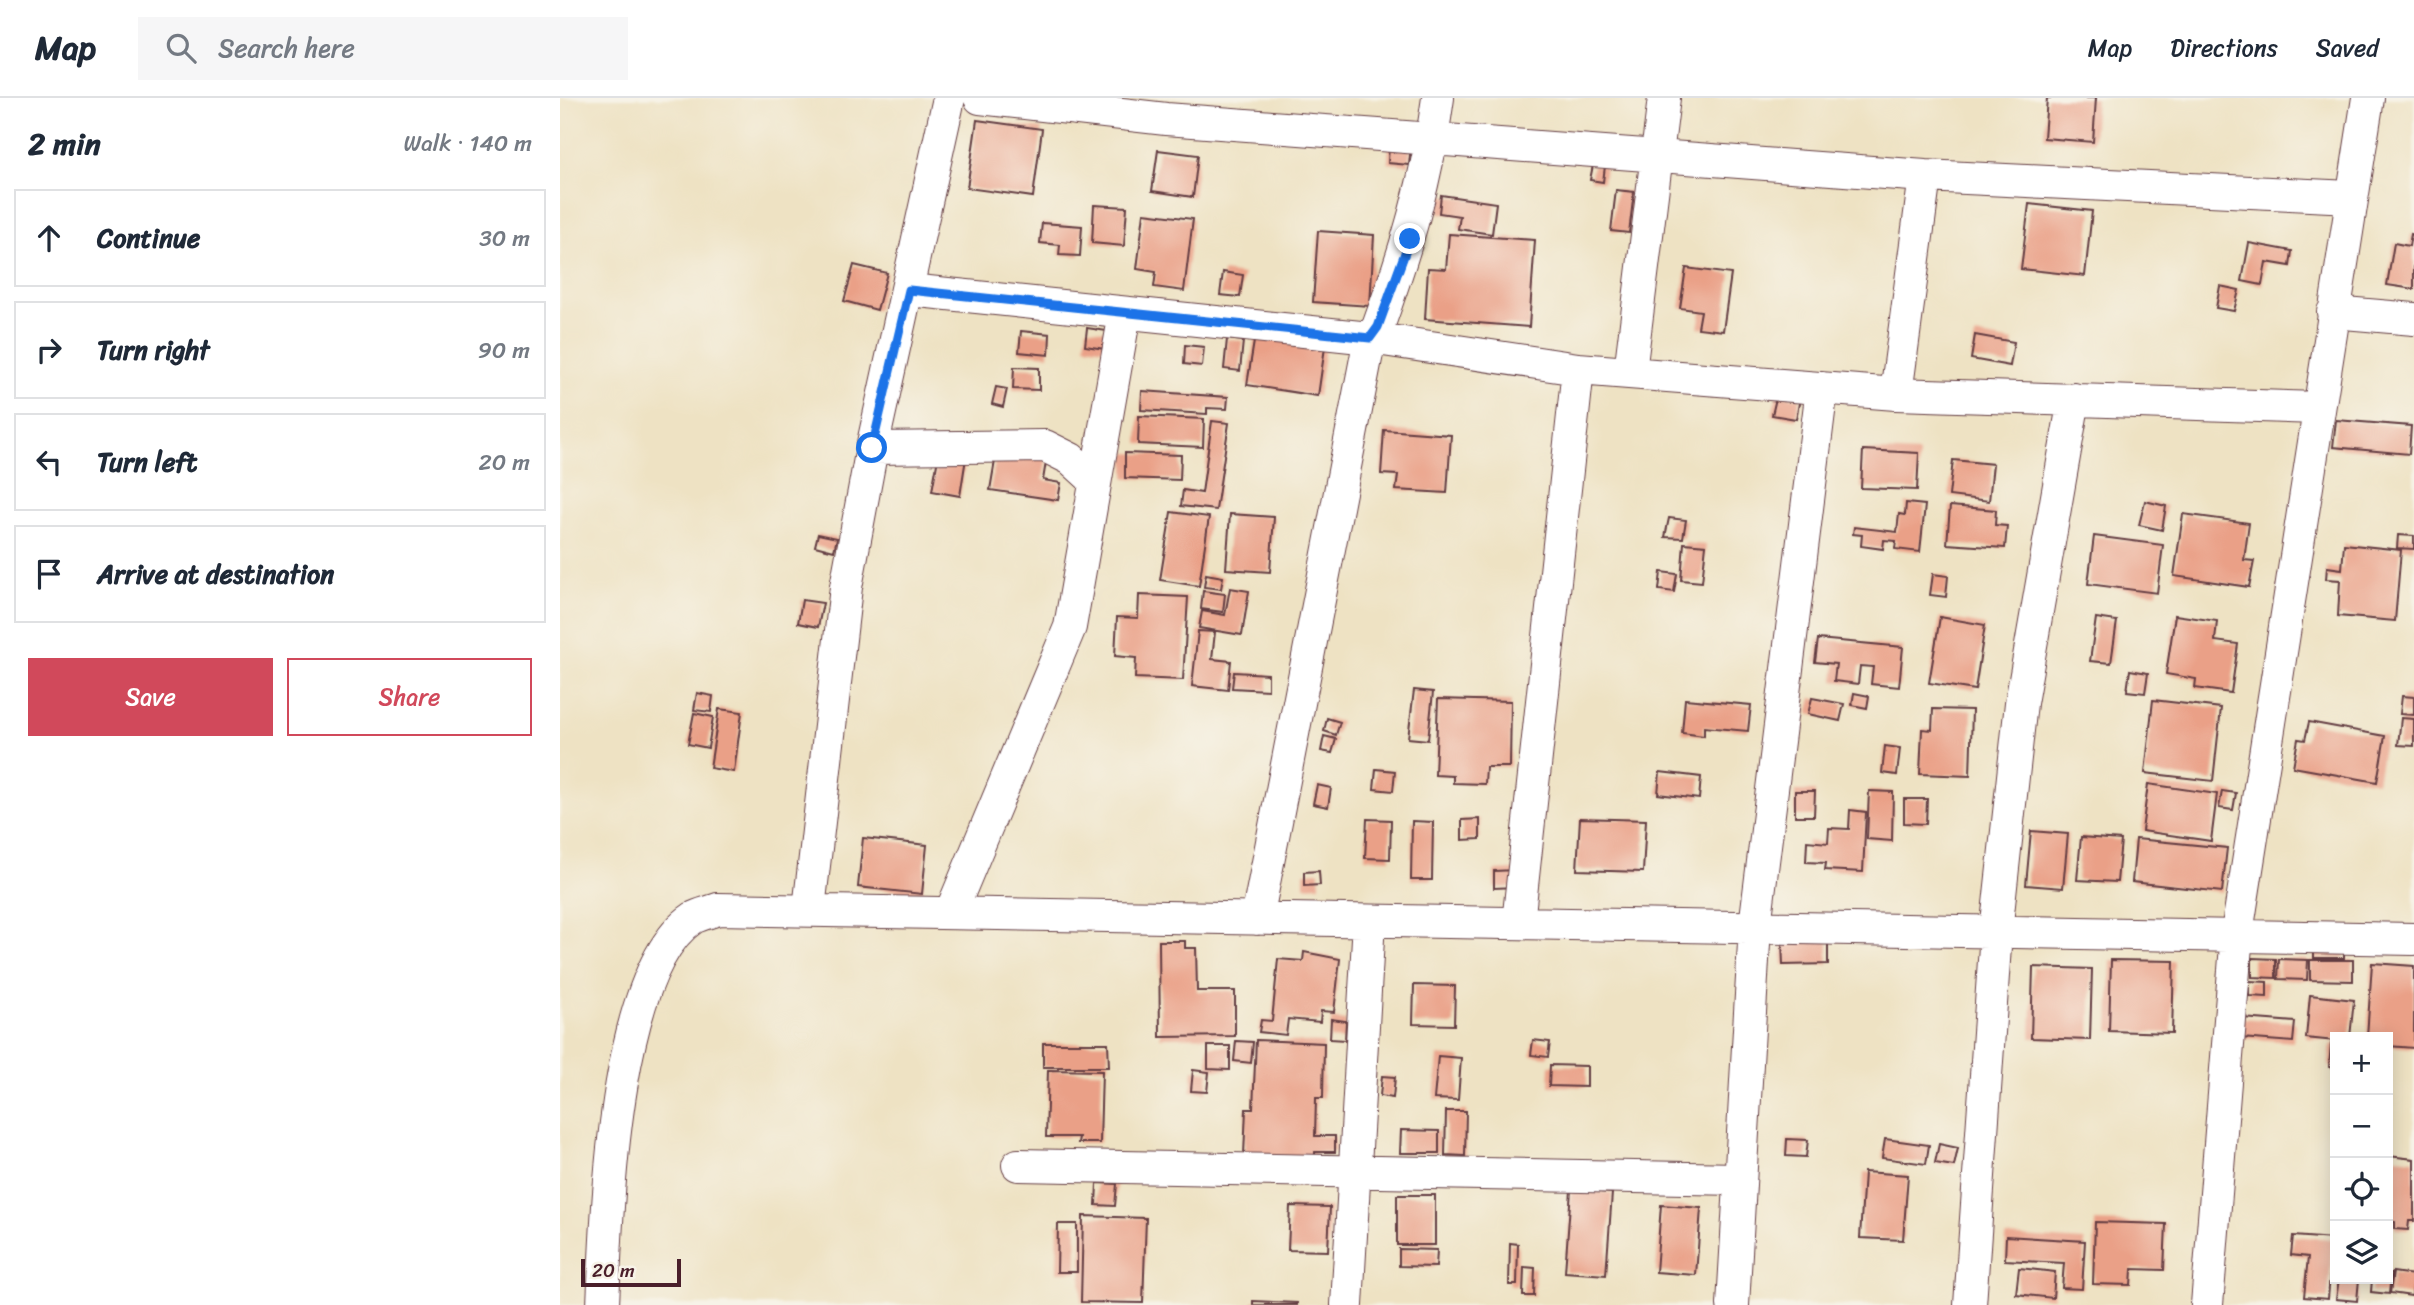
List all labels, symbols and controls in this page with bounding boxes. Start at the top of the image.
search box [138,17,628,80]
text: Map [35,19,96,77]
text: Search here [218,25,355,71]
text: Map [2088,27,2132,69]
text: Directions [2170,27,2278,69]
text: Saved [2316,27,2379,69]
icon: search [162,29,200,67]
text: 2 min [28,117,101,171]
text: Walk · 140 m [403,123,532,164]
text: Continue [97,215,200,261]
text: 30 m [479,218,530,259]
icon: ahead [30,219,68,257]
route end [1394,223,1425,254]
text: Turn right [97,327,210,373]
text: 90 m [478,330,530,371]
icon: right [30,331,68,369]
route start [856,432,887,463]
text: Turn left [97,439,197,485]
text: 20 m [479,442,530,483]
icon: left [30,443,68,481]
text: Arrive at destination [97,551,334,597]
icon: arrive [30,555,68,593]
button: Save [28,658,273,736]
button: Share [287,658,532,736]
map controls [2330,1032,2393,1284]
button: + [2330,1032,2393,1095]
button: − [2330,1095,2393,1158]
button: locate [2330,1158,2393,1221]
button: layers [2330,1221,2393,1284]
text: 20 m [592,1254,635,1287]
scale bar [581,1256,681,1288]

